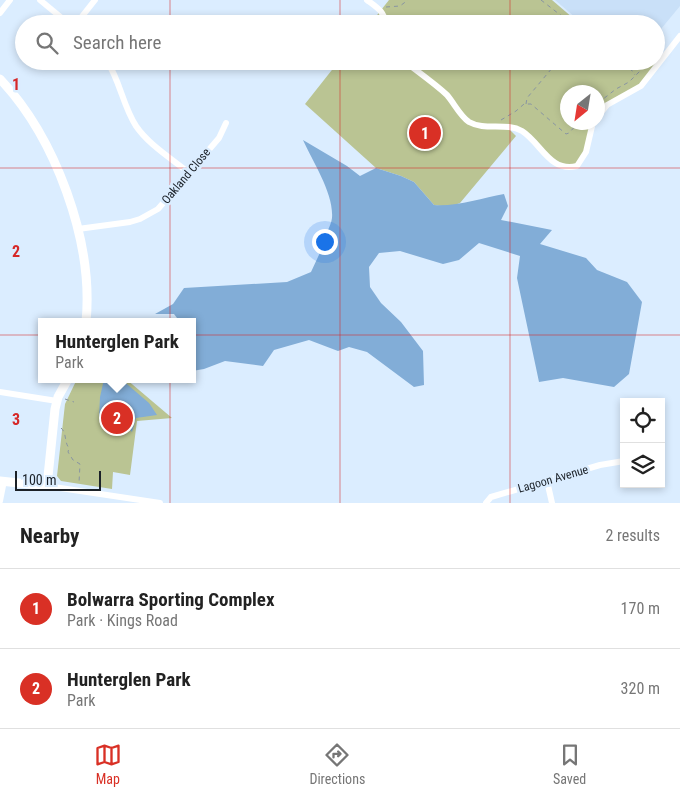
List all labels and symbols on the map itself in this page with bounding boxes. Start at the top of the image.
text: 1 [12,75,20,94]
north arrow [560,85,605,130]
pin: 1 [409,114,441,152]
street label: Oakland Close [159,145,213,207]
your location [312,229,338,255]
text: 2 [12,242,20,261]
pin: 2 [101,399,133,437]
text: 3 [12,410,20,429]
street label: Lagoon Avenue [516,462,590,496]
scale bar [15,468,101,491]

